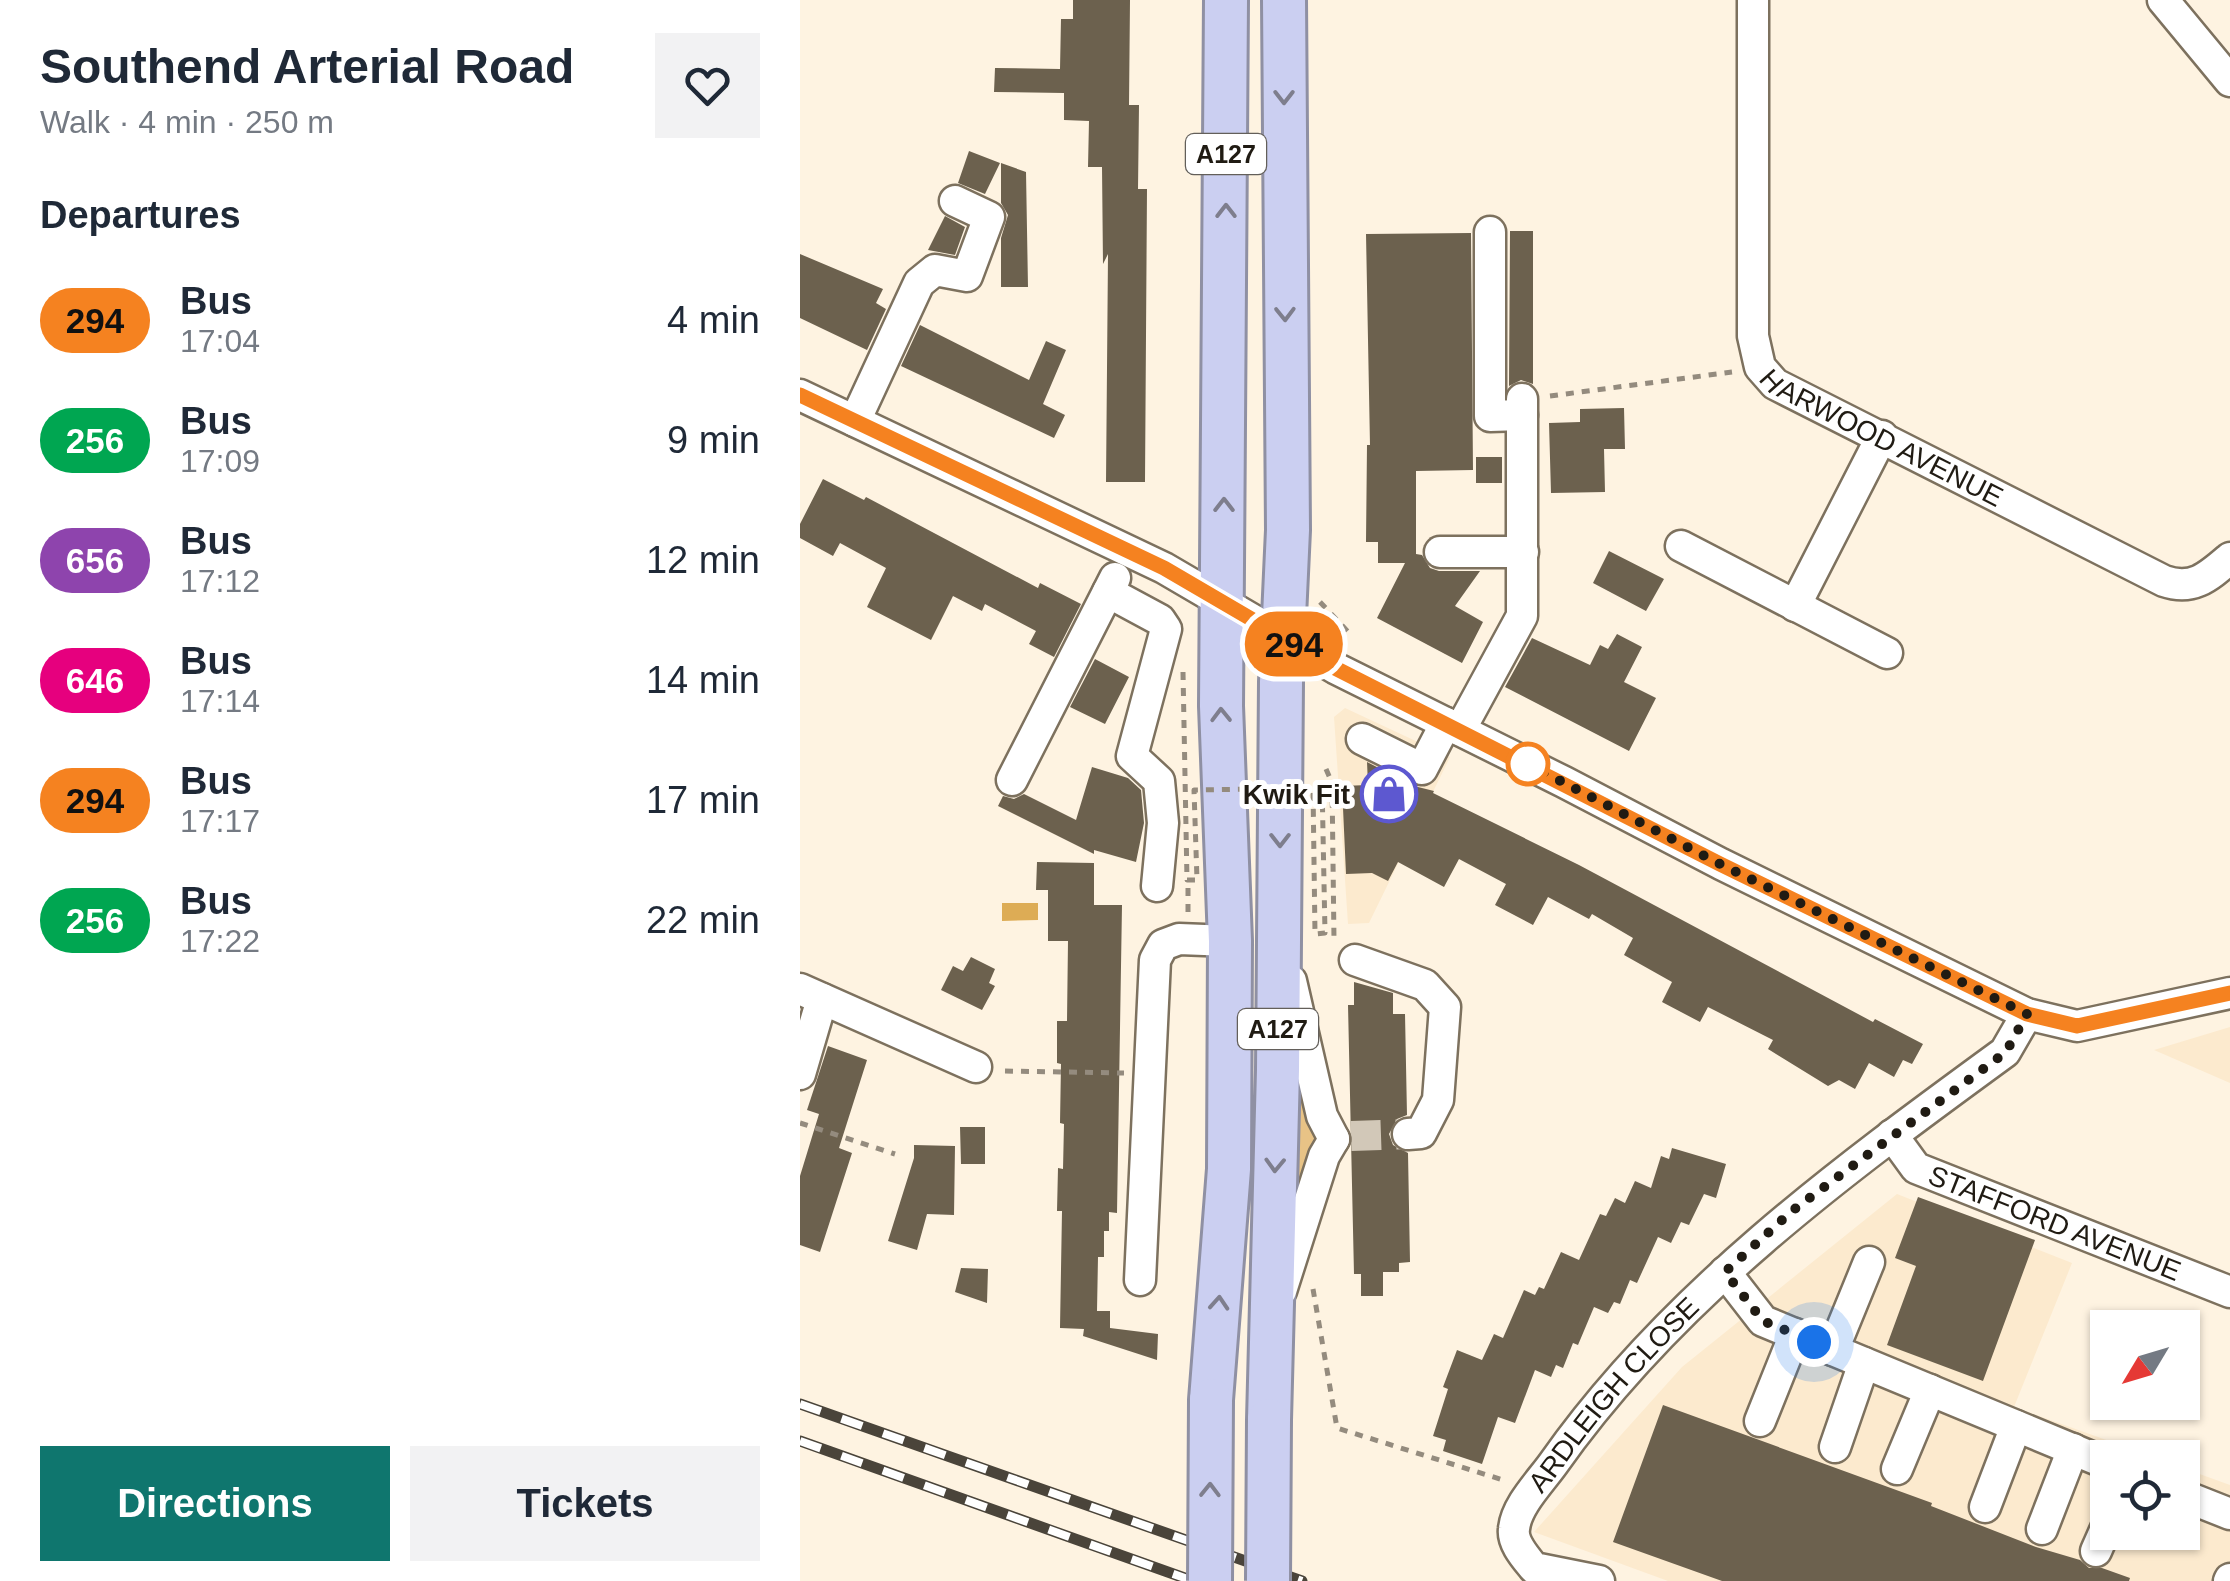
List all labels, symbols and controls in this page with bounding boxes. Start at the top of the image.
button: heart [655,33,760,138]
text: Southend Arterial Road [40,40,574,93]
one-way arrow [1273,90,1295,106]
text: Walk · 4 min · 250 m [40,104,334,140]
road number: A127 [1186,134,1266,174]
text: Departures [40,194,241,236]
one-way arrow [1215,202,1237,218]
text: Bus [180,280,252,322]
text: 4 min [667,299,760,341]
text: 294 [66,301,124,340]
one-way arrow [1274,306,1296,322]
text: 17:04 [180,323,260,359]
street label: HARWOOD AVENUE [1753,363,2008,513]
text: Bus [180,400,252,442]
text: 9 min [667,419,760,461]
text: 256 [66,421,124,460]
text: 17:09 [180,443,260,479]
one-way arrow [1214,496,1235,512]
text: Bus [180,520,252,562]
text: 12 min [646,539,760,581]
text: 656 [66,541,124,580]
text: 17:12 [180,563,260,599]
line badge: 294 [1236,612,1352,676]
text: 294 [1265,625,1323,664]
text: Bus [180,640,252,682]
text: 14 min [646,659,760,701]
text: 646 [66,661,124,700]
text: 17:14 [180,683,260,719]
one-way arrow [1211,707,1232,723]
unlabelled marker [1507,743,1549,785]
text: Bus [180,760,252,802]
shop icon: Kwik Fit [1359,764,1419,824]
text: 17 min [646,779,760,821]
place label: Kwik Fit [1243,779,1350,810]
text: 294 [66,781,124,820]
text: 17:17 [180,803,260,839]
one-way arrow [1269,834,1291,849]
text: Bus [180,880,252,922]
text: 22 min [646,899,760,941]
text: 256 [66,901,124,940]
text: 17:22 [180,923,260,959]
road number: A127 [1238,1009,1318,1049]
one-way arrow [1265,1158,1286,1174]
street label: STAFFORD AVENUE [1924,1160,2185,1287]
street label: ARDLEIGH CLOSE [1522,1291,1705,1498]
one-way arrow [1207,1294,1229,1310]
north arrow [2090,1310,2200,1420]
map controls [2090,1310,2200,1550]
your location [1789,1317,1839,1367]
button: locate [2090,1440,2200,1550]
button: Directions [40,1446,390,1561]
button: Tickets [410,1446,760,1561]
one-way arrow [1200,1482,1221,1498]

